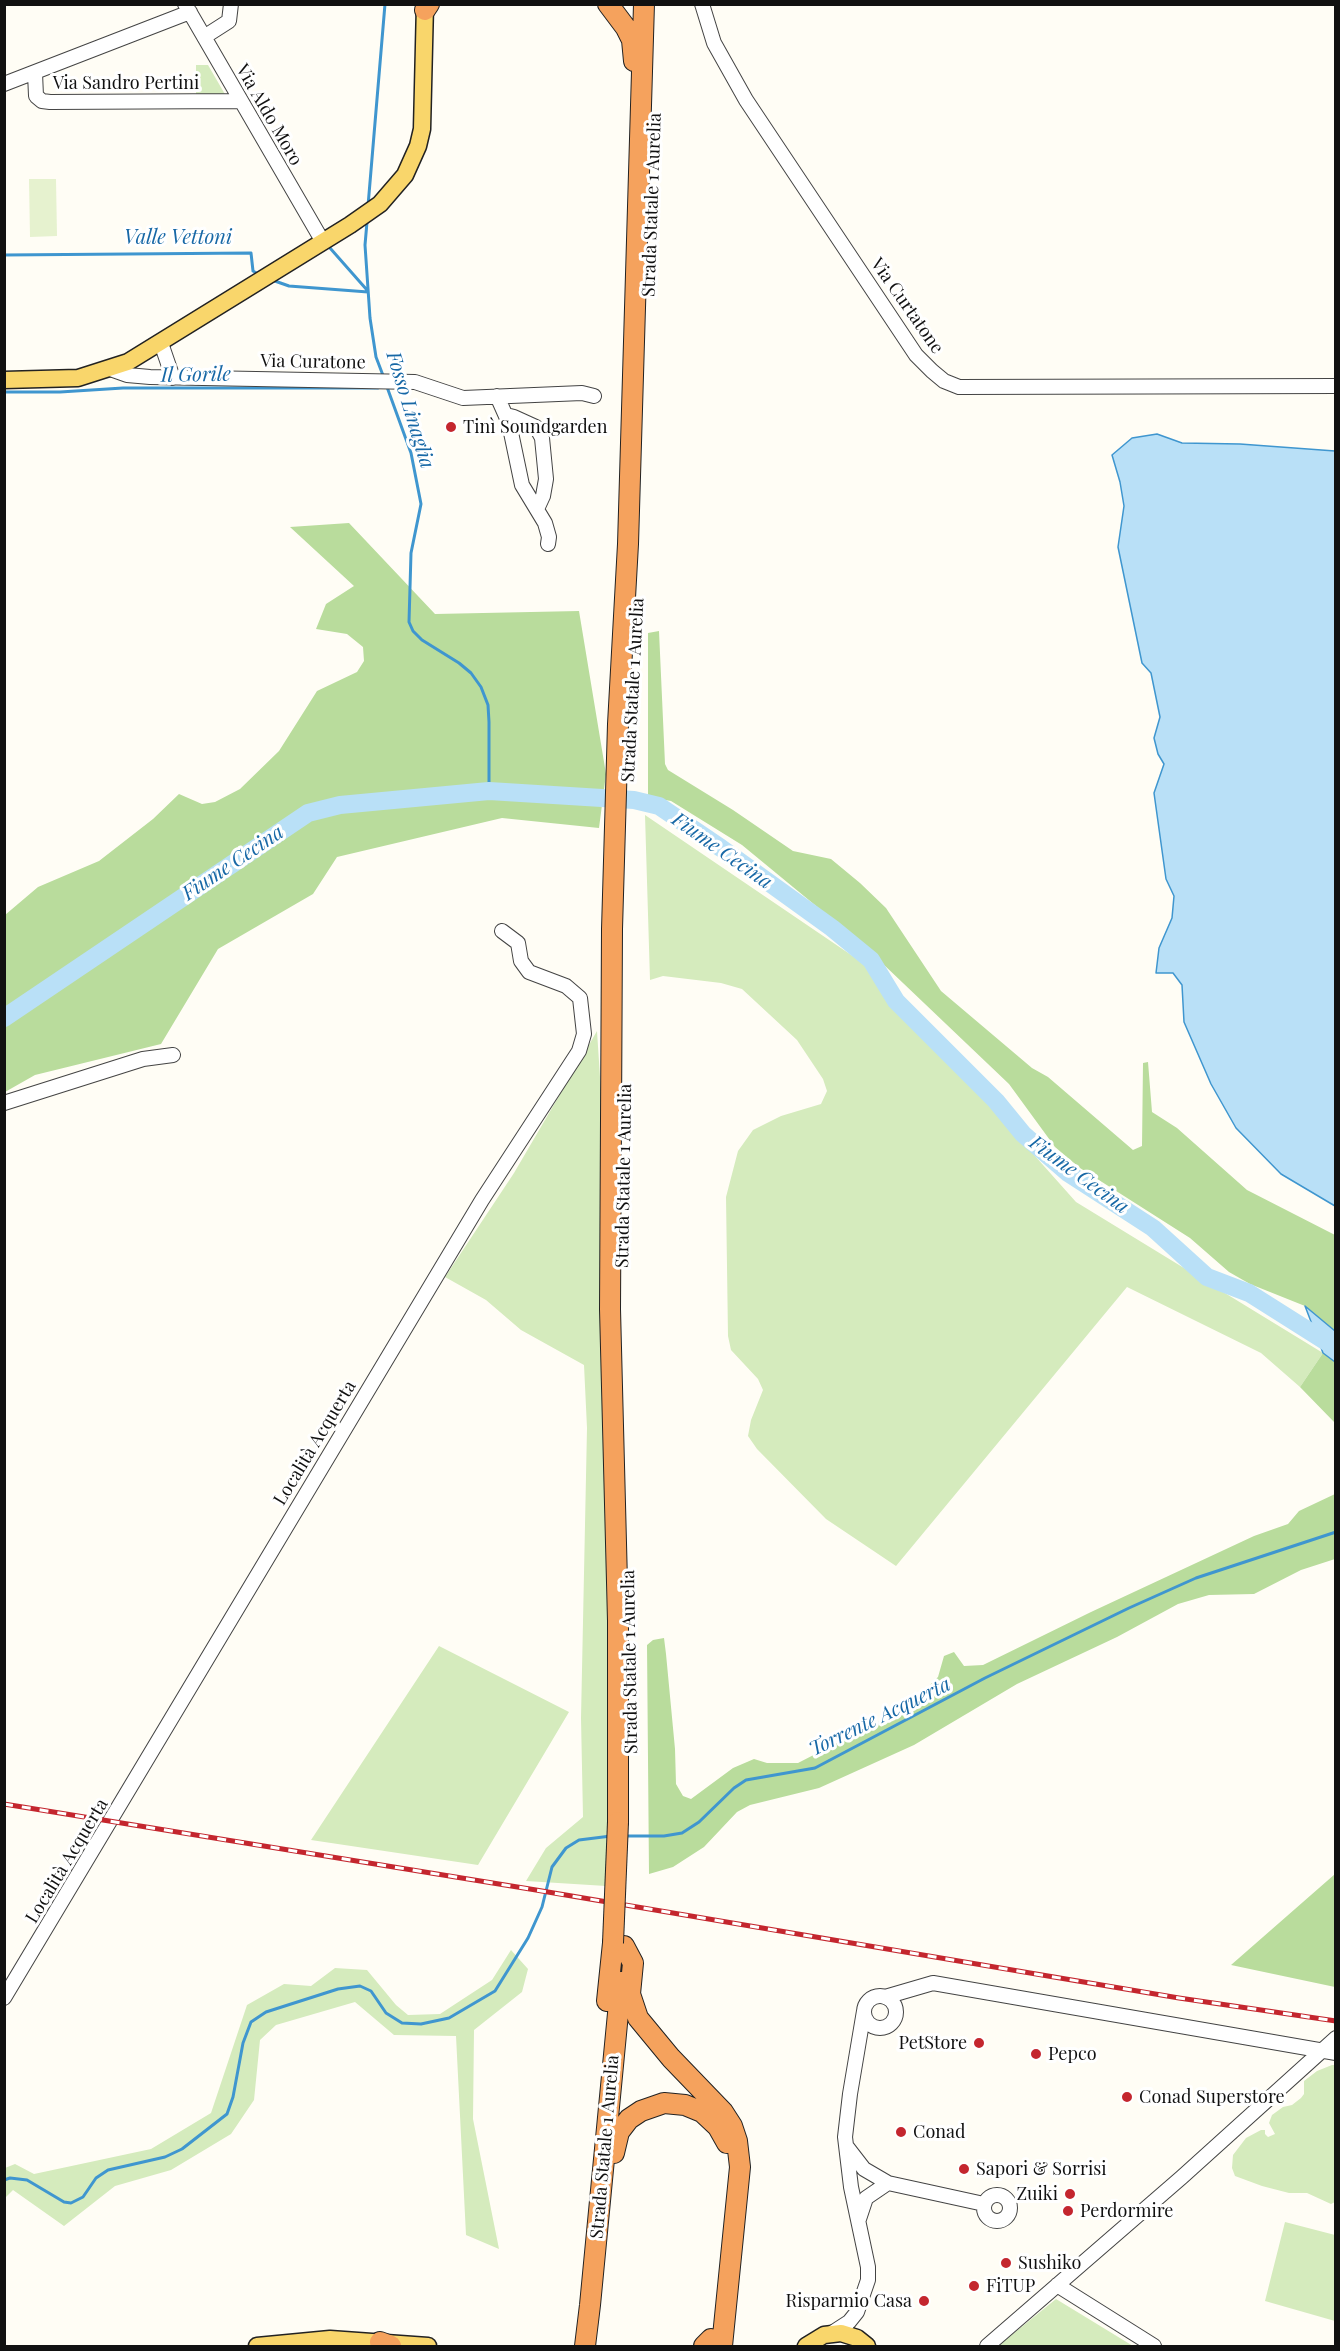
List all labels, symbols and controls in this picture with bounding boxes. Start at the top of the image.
street label: Via Aldo Moro [231,60,307,170]
street label: Via Sandro Pertini [53,72,199,94]
street label: Strada Statale 1 Aurelia [638,112,666,298]
water label: Valle Vettoni [124,226,232,250]
street label: Via Curtatone [866,254,948,358]
water label: Fosso Linaglia [381,349,439,471]
street label: Via Curatone [260,350,366,374]
water label: Il Gorile [161,362,231,388]
place label: Tinì Soundgarden [463,416,607,438]
marker: Tinì Soundgarden [444,420,458,434]
street label: Strada Statale 1 Aurelia [617,597,649,783]
water label: Fiume Cecina [667,808,777,894]
water label: Fiume Cecina [178,820,288,906]
street label: Strada Statale 1 Aurelia [612,1084,636,1268]
water label: Fiume Cecina [1025,1131,1133,1219]
street label: Località Acquerta [269,1377,361,1509]
street label: Strada Statale 1 Aurelia [618,1570,642,1754]
water label: Torrente Acquerta [805,1672,955,1762]
street label: Località Acquerta [21,1795,113,1927]
place label: PetStore [898,2032,967,2054]
marker: PetStore [972,2036,986,2050]
place label: Pepco [1048,2043,1097,2065]
marker: Pepco [1029,2047,1043,2061]
street label: Strada Statale 1 Aurelia [586,2054,624,2240]
place label: Conad Superstore [1139,2086,1285,2108]
marker: Conad Superstore [1120,2090,1134,2104]
place label: Conad [913,2121,965,2143]
marker: Conad [894,2125,908,2139]
place label: Sapori & Sorrisi [976,2158,1107,2180]
marker: Sapori & Sorrisi [957,2162,971,2176]
place label: Zuiki [1017,2183,1058,2205]
marker: Zuiki [1063,2187,1077,2201]
place label: Perdormire [1080,2200,1173,2222]
marker: Perdormire [1061,2204,1075,2218]
place label: Sushiko [1018,2252,1081,2274]
marker: Sushiko [999,2256,1013,2270]
place label: FiTUP [986,2275,1035,2297]
marker: FiTUP [967,2279,981,2293]
place label: Risparmio Casa [786,2290,912,2312]
marker: Risparmio Casa [917,2294,931,2308]

